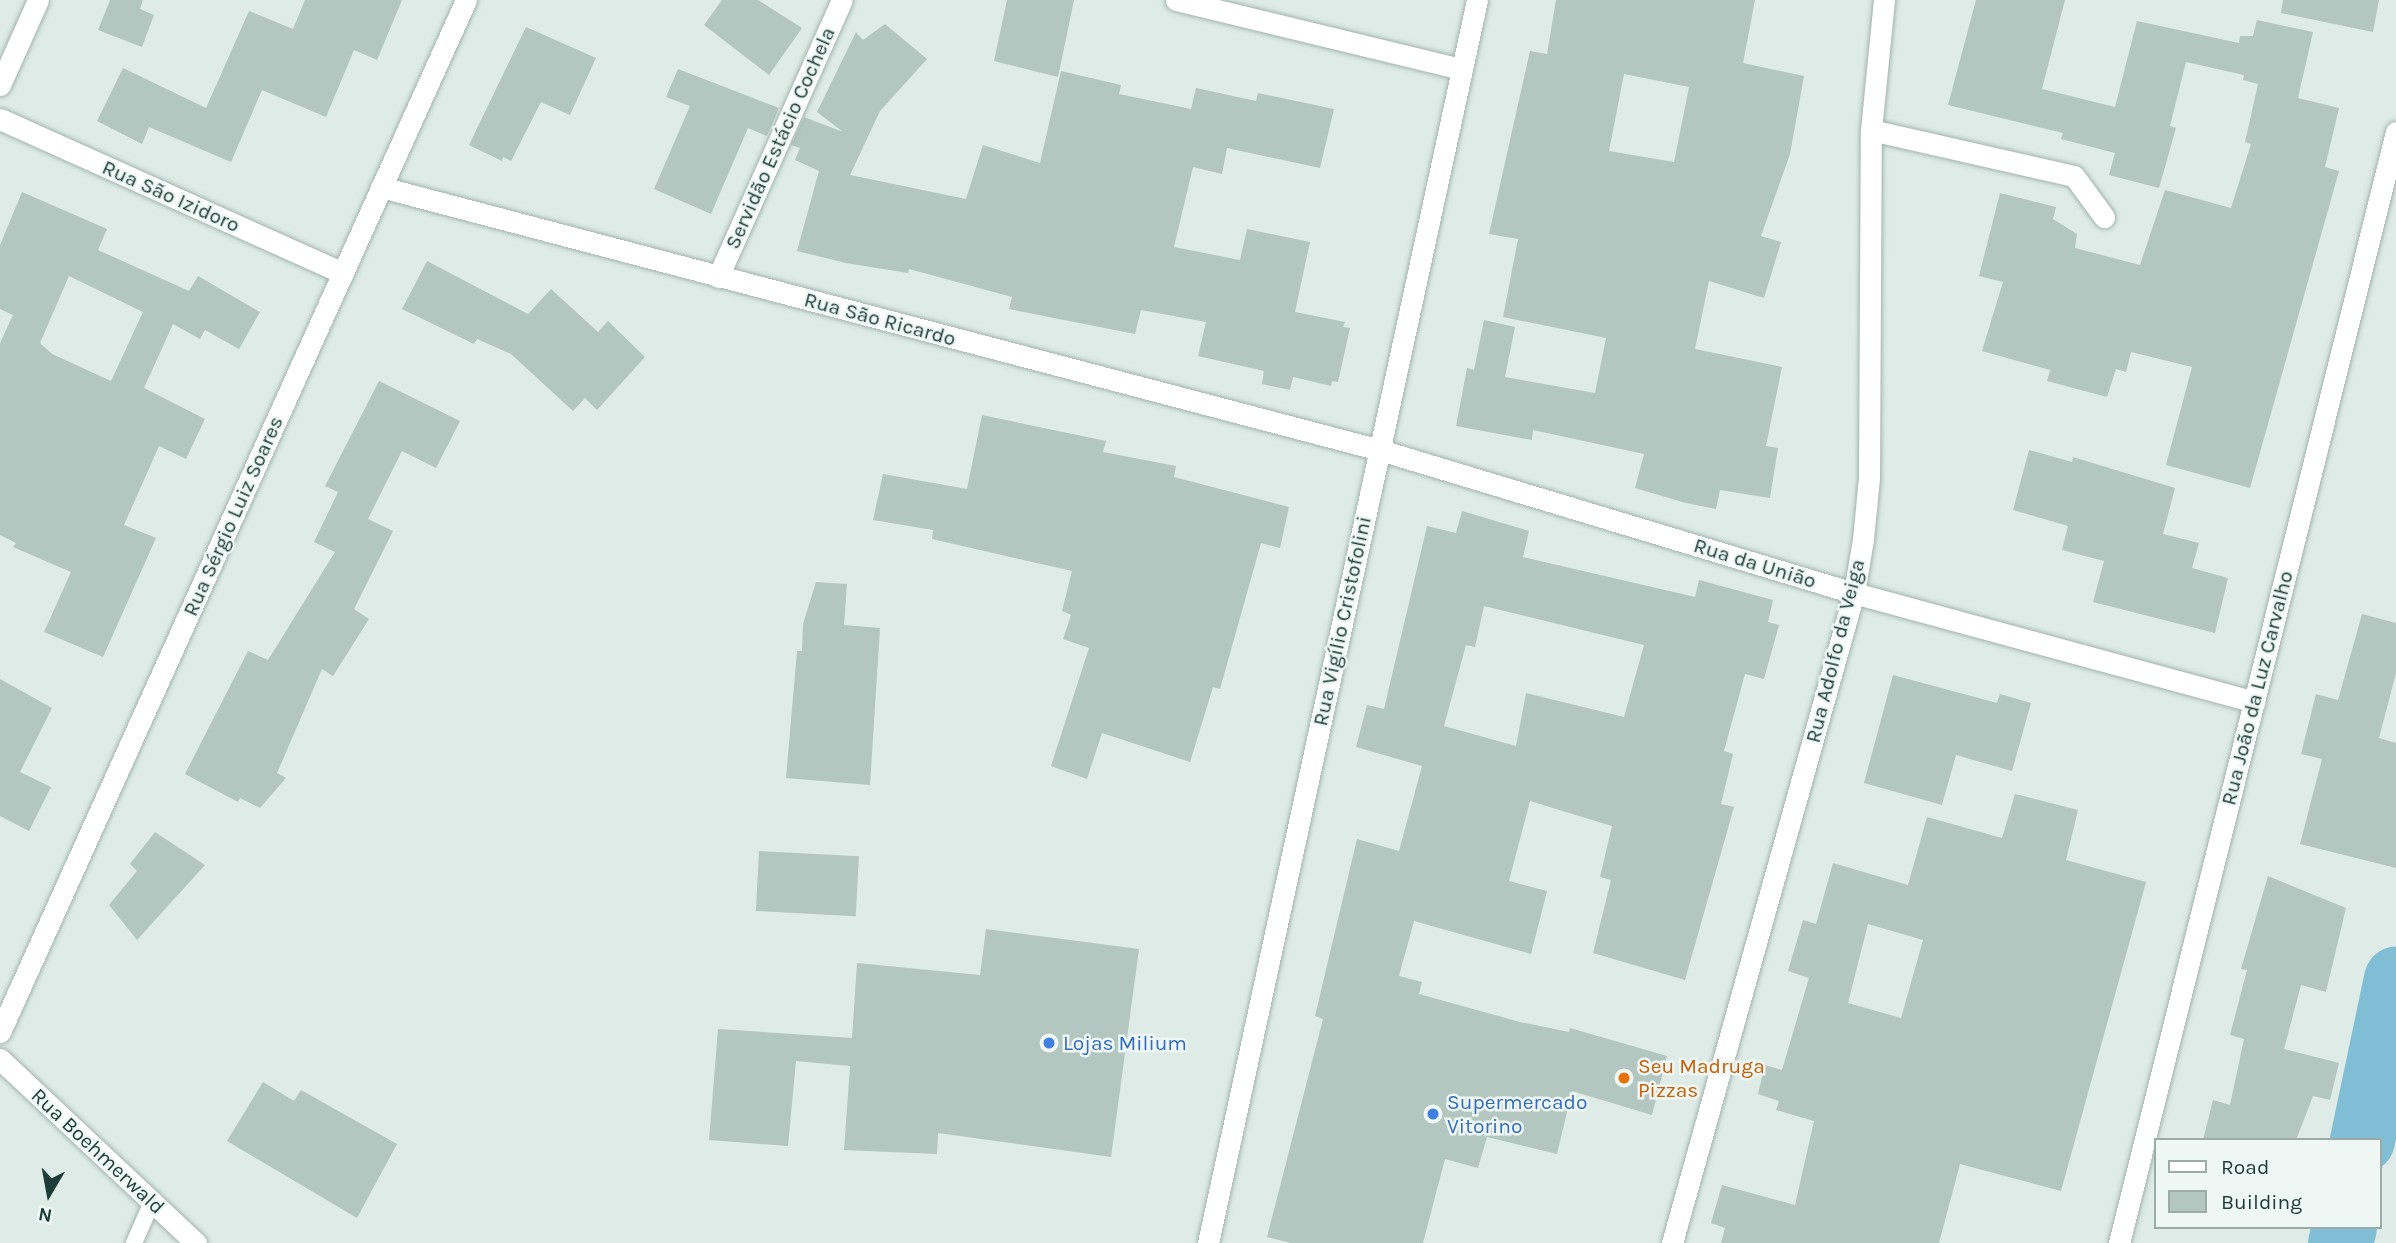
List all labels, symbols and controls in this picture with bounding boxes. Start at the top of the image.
street label: Servidão Estácio Cochela [720,23,840,253]
street label: Rua São Izidoro [98,154,244,238]
street label: Rua São Ricardo [801,287,959,351]
street label: Rua Sérgio Luiz Soares [177,412,289,620]
street label: Rua Vigílio Cristofolini [1307,514,1377,728]
street label: Rua da União [1691,532,1819,594]
street label: Rua Adolfo da Veiga [1800,557,1870,745]
street label: Rua João da Luz Carvalho [2216,568,2298,808]
place label: Lojas Milium [1063,1030,1187,1056]
marker: Lojas Milium [1041,1035,1057,1051]
place label: Seu Madruga Pizzas [1638,1053,1765,1103]
marker: Seu Madruga Pizzas [1616,1070,1632,1086]
street label: Rua Boehmerwald [26,1083,170,1219]
place label: Supermercado Vitorino [1447,1089,1587,1139]
marker: Supermercado Vitorino [1425,1106,1441,1122]
legend [2154,1138,2382,1229]
text: Road [2221,1155,2269,1179]
north arrow [14,1159,84,1229]
text: Building [2221,1190,2302,1214]
text: N [37,1203,54,1227]

